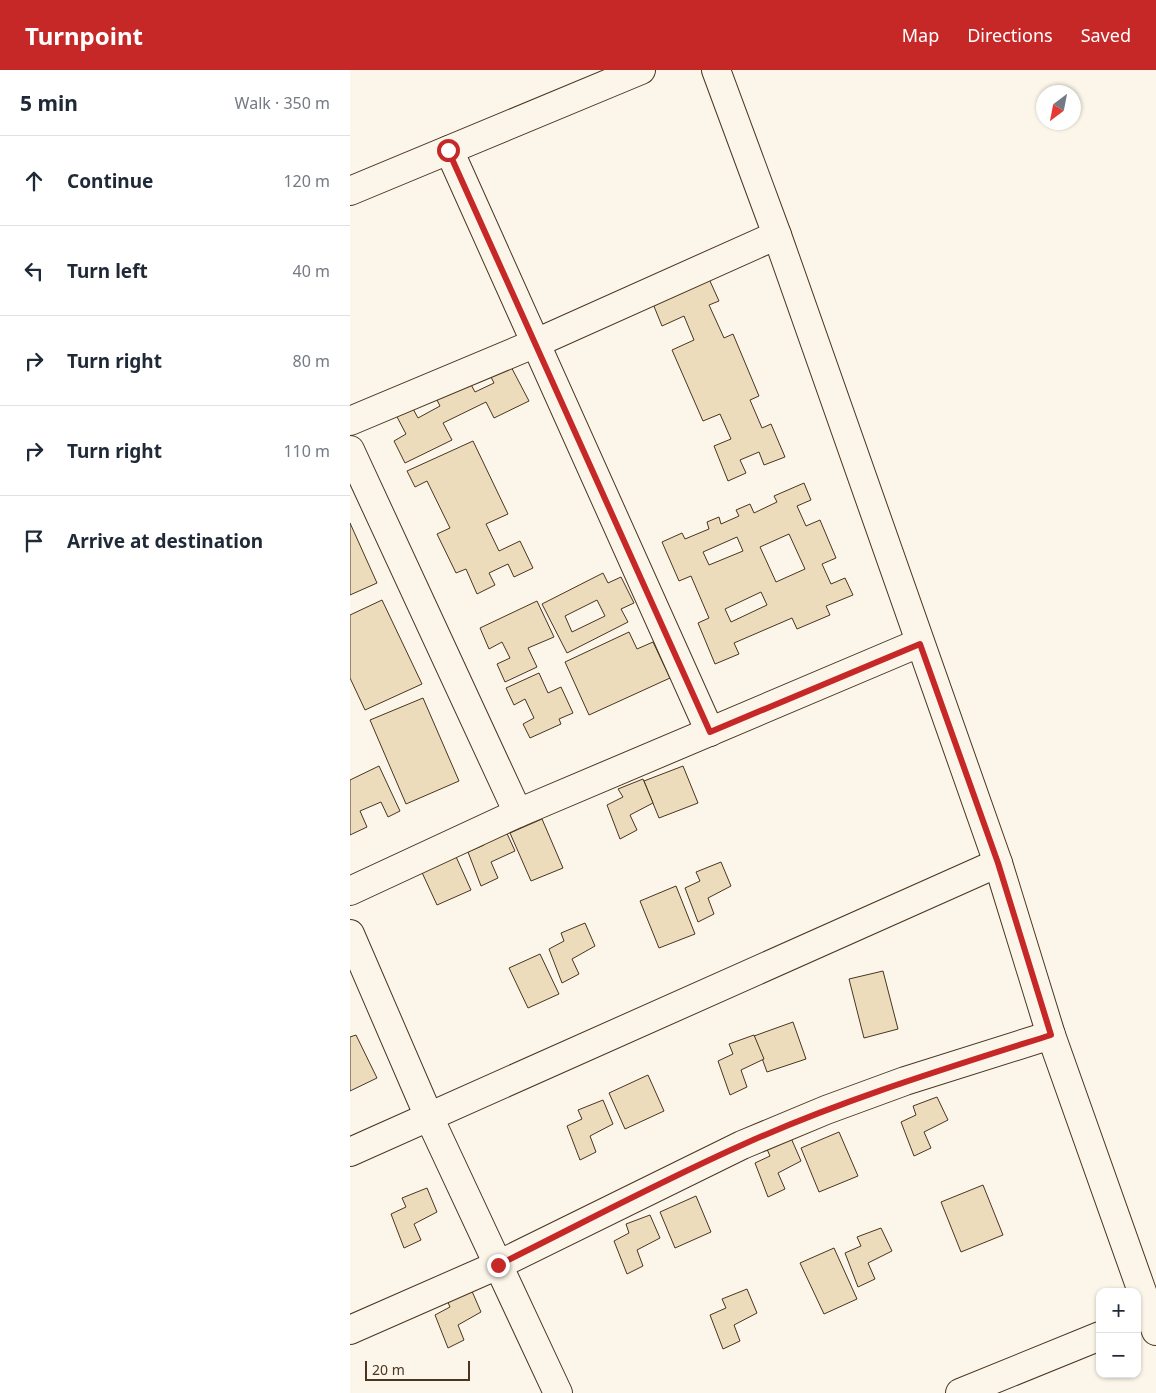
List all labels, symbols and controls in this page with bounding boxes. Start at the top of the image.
text: Turnpoint [25,19,143,52]
text: Map [902,23,939,47]
text: Directions [967,23,1053,47]
text: Saved [1081,23,1131,47]
north arrow [1036,85,1081,130]
text: 5 min [20,89,78,117]
text: Walk · 350 m [235,92,330,114]
route start [437,139,460,162]
icon: ahead [20,167,48,195]
text: Continue [67,168,153,194]
text: 120 m [283,170,330,192]
icon: left [20,257,48,285]
text: Turn left [67,258,148,284]
text: 40 m [293,260,330,282]
icon: right [20,347,48,375]
text: Turn right [67,348,162,374]
text: 80 m [293,350,330,372]
icon: right [20,437,48,465]
text: Turn right [67,438,162,464]
text: 110 m [283,440,330,462]
icon: arrive [20,527,48,555]
text: Arrive at destination [67,528,263,554]
route end [487,1254,510,1277]
map controls [1096,1288,1141,1378]
button: + [1096,1288,1141,1333]
button: − [1096,1333,1141,1378]
scale bar [365,1358,470,1381]
text: 20 m [372,1360,405,1379]

